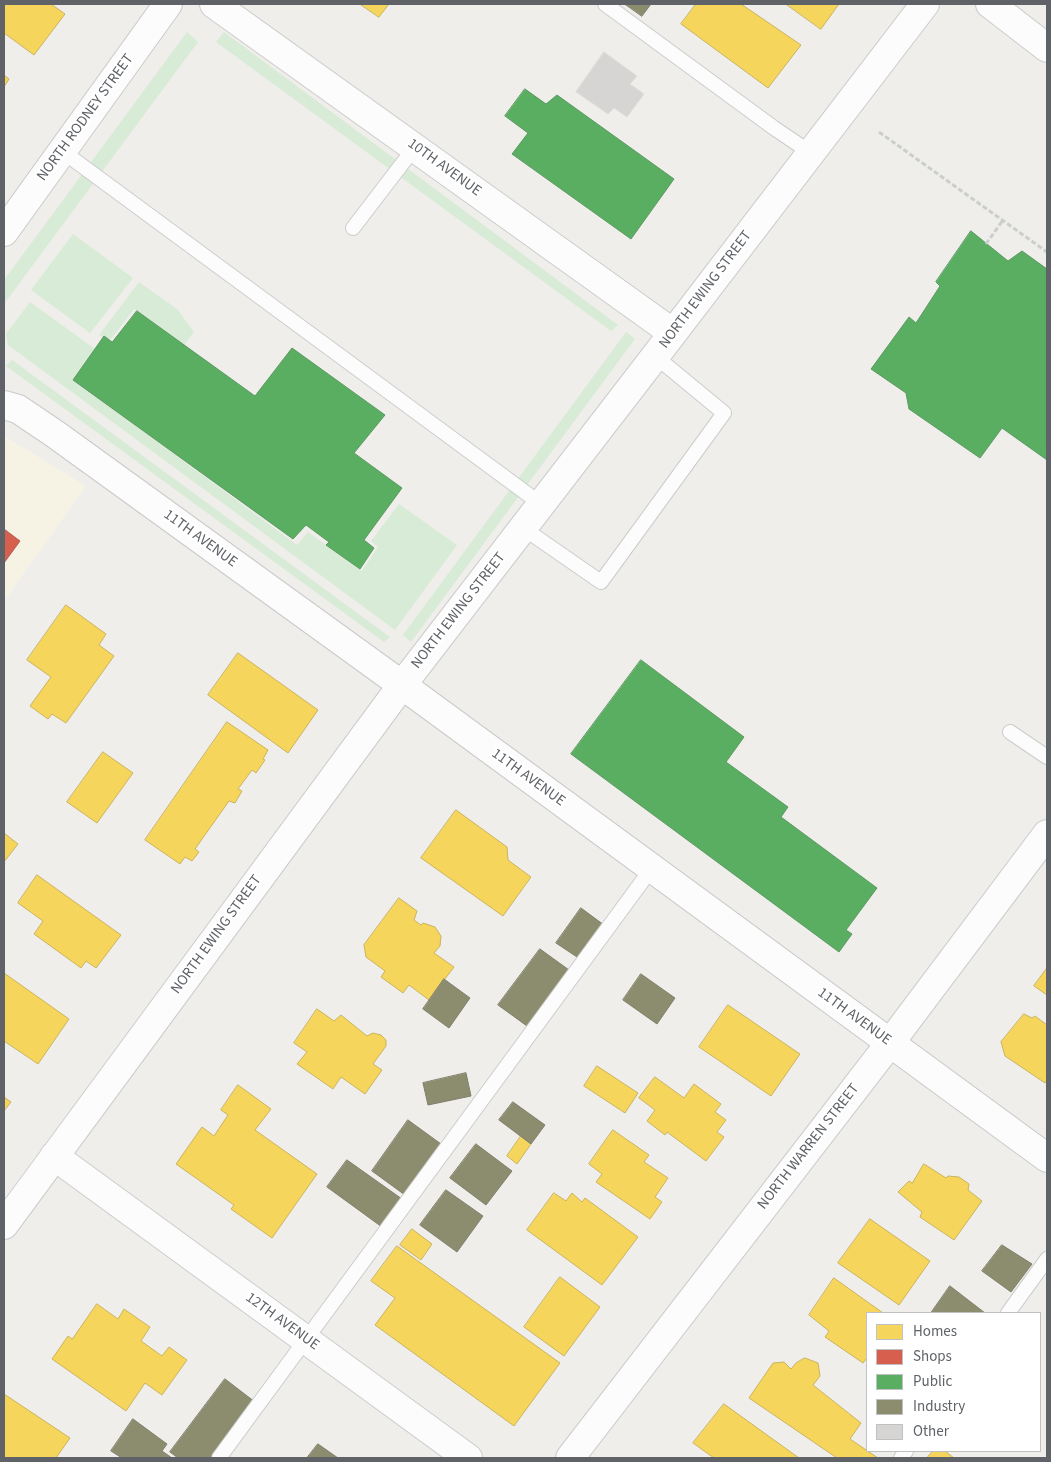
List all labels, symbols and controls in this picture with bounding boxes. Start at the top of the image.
street label: NORTH RODNEY STREET [34,51,138,185]
street label: 10TH AVENUE [404,135,484,201]
street label: NORTH EWING STREET [656,228,756,352]
street label: 11TH AVENUE [160,506,240,572]
street label: NORTH EWING STREET [408,549,510,673]
street label: 11TH AVENUE [488,745,568,811]
street label: NORTH EWING STREET [168,872,266,998]
street label: 11TH AVENUE [814,984,894,1050]
street label: NORTH WARREN STREET [754,1081,864,1213]
street label: 12TH AVENUE [242,1289,322,1355]
legend [866,1312,1041,1452]
text: Homes [913,1321,957,1342]
text: Shops [913,1346,952,1367]
text: Public [913,1371,952,1392]
text: Industry [913,1396,965,1417]
text: Other [913,1421,949,1442]

